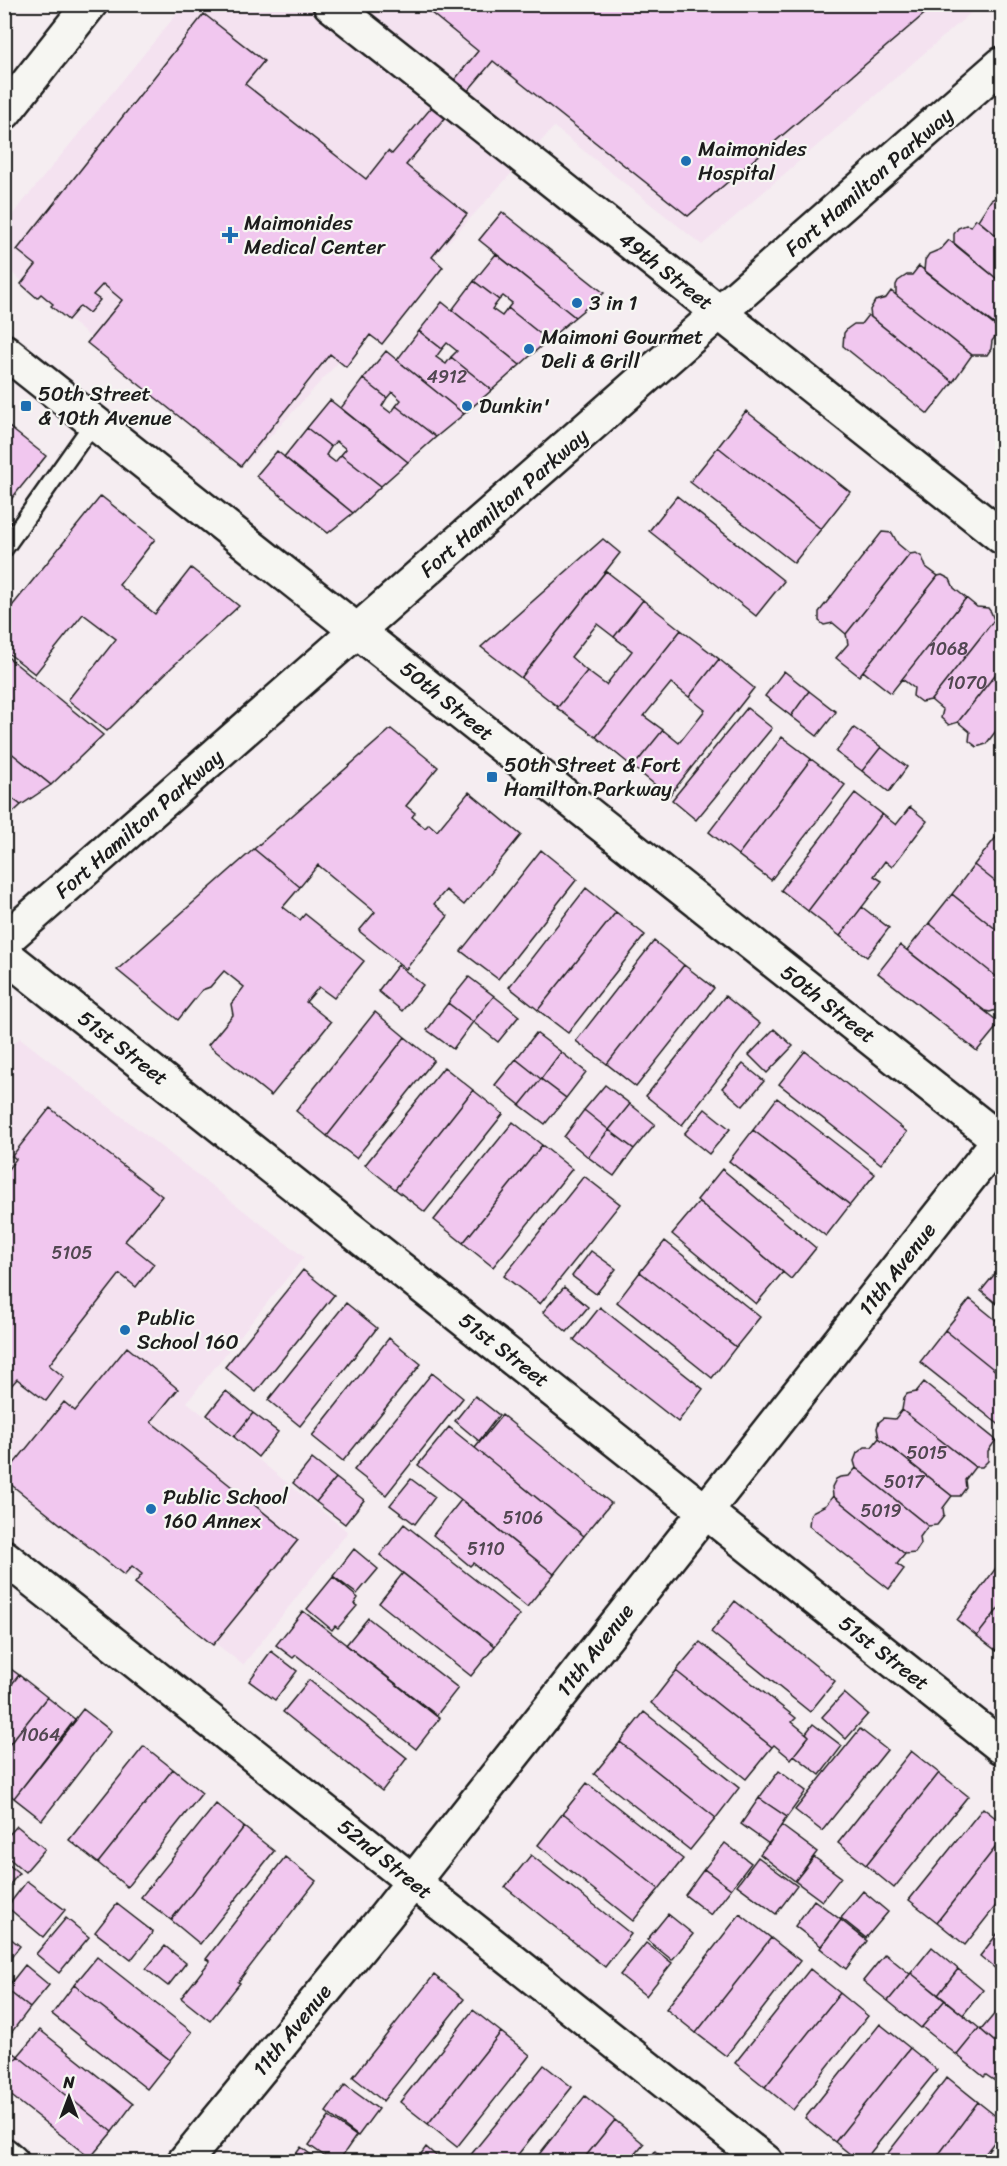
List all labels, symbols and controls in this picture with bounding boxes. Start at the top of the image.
street label: Fort Hamilton Parkway [776,97,962,267]
place label: Maimonides Hospital [698,130,807,192]
marker: Maimonides Hospital [679,154,693,168]
place label: Maimonides Medical Center [244,204,386,266]
street label: 49th Street [610,221,722,321]
marker: Maimonides Medical Center [221,226,239,244]
place label: 3 in 1 [589,284,638,322]
marker: 3 in 1 [570,296,584,310]
place label: Maimoni Gourmet Deli & Grill [541,318,703,380]
marker: Maimoni Gourmet Deli & Grill [522,342,536,356]
house number: 4912 [427,361,467,393]
place label: 50th Street & 10th Avenue [38,375,172,437]
place label: Dunkin' [479,387,550,425]
marker: 50th Street & 10th Avenue [19,399,33,413]
marker: Dunkin' [460,399,474,413]
street label: Fort Hamilton Parkway [411,418,597,588]
house number: 1068 [928,633,968,665]
street label: 50th Street [391,651,503,751]
house number: 1070 [947,667,987,699]
street label: Fort Hamilton Parkway [46,739,232,909]
place label: 50th Street & Fort Hamilton Parkway [504,746,681,808]
marker: 50th Street & Fort Hamilton Parkway [485,770,499,784]
street label: 50th Street [772,954,884,1054]
street label: 51st Street [69,1000,177,1096]
street label: 11th Avenue [848,1214,946,1324]
house number: 5105 [51,1237,93,1269]
place label: Public School 160 [137,1299,239,1361]
street label: 51st Street [450,1302,558,1398]
marker: Public School 160 [118,1323,132,1337]
house number: 5015 [906,1437,948,1469]
house number: 5017 [884,1466,926,1498]
place label: Public School 160 Annex [163,1478,289,1540]
house number: 5019 [860,1495,902,1527]
marker: Public School 160 Annex [144,1502,158,1516]
house number: 5106 [503,1502,543,1534]
house number: 5110 [467,1533,505,1565]
street label: 11th Avenue [546,1595,644,1705]
street label: 51st Street [830,1605,938,1701]
house number: 1064 [20,1719,60,1751]
street label: 52nd Street [329,1808,441,1910]
street label: 11th Avenue [242,1975,342,2085]
north arrow [39,2067,99,2127]
text: N [62,2068,75,2097]

